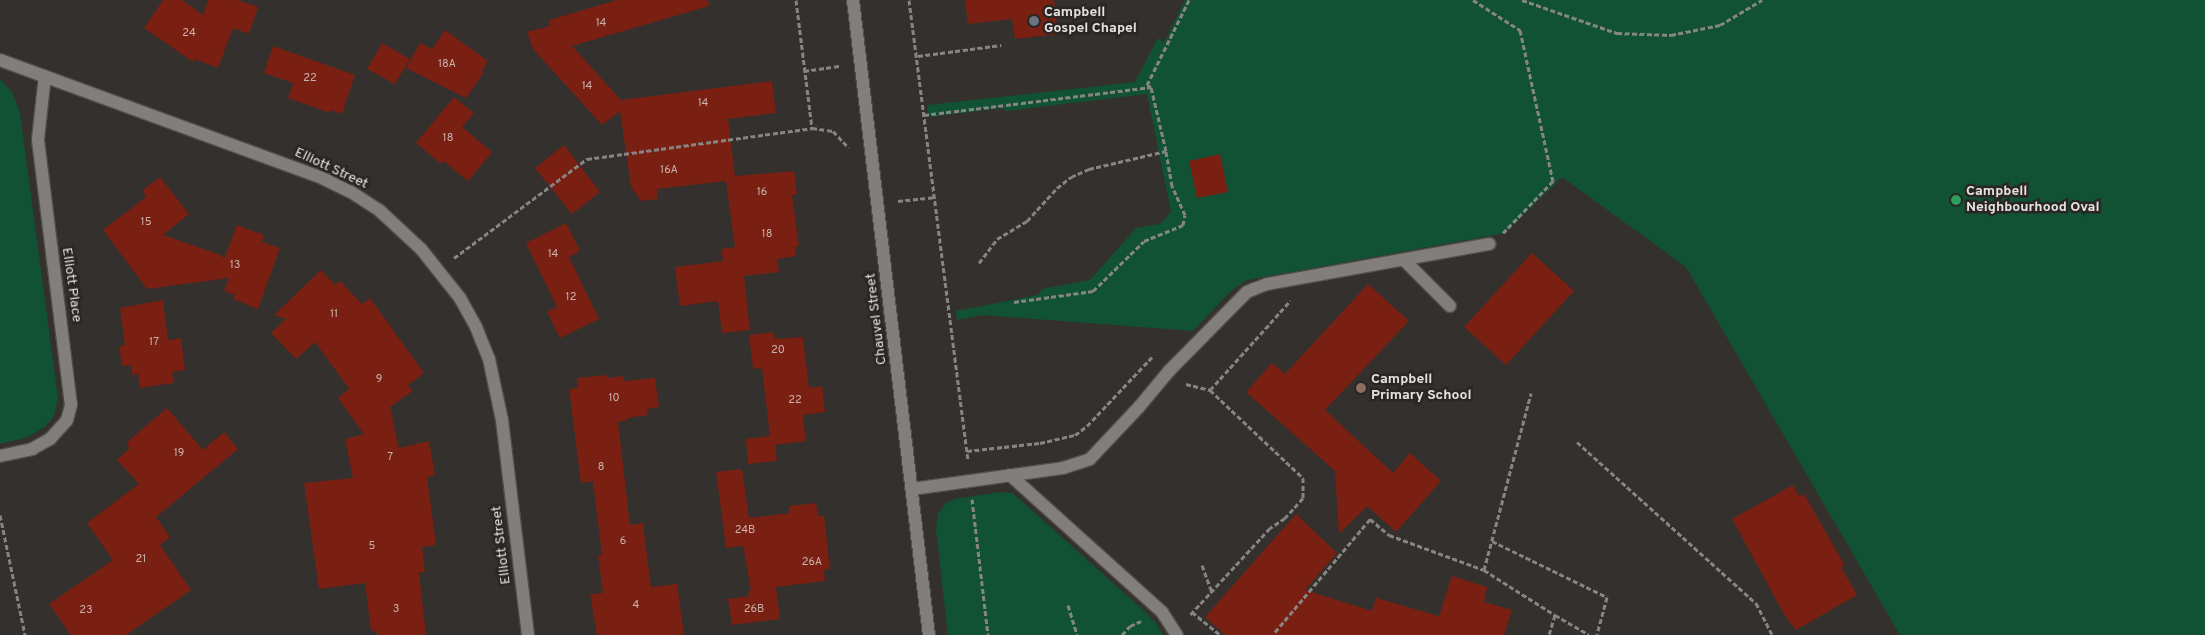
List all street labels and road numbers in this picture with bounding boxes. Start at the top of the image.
street label: Elliott Street [292,145,370,193]
street label: Elliott Place [57,247,85,323]
street label: Chauvel Street [863,272,891,366]
street label: Elliott Street [489,505,515,585]

